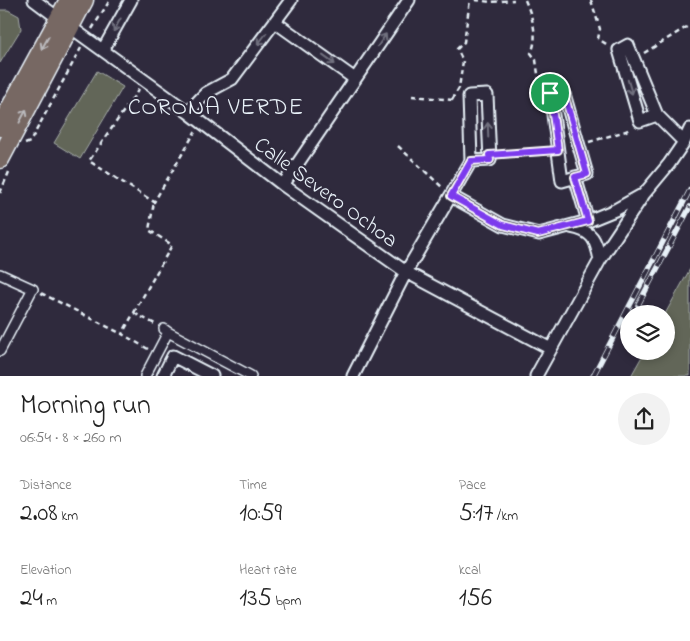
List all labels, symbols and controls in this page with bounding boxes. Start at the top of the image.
one-way arrow [112,17,121,32]
one-way arrow [257,32,267,46]
one-way arrow [377,33,387,47]
one-way arrow [40,35,50,50]
one-way arrow [321,55,335,66]
pin [529,72,571,114]
one-way arrow [625,78,635,94]
icon: arrive [536,79,564,107]
district label: CORONA VERDE [128,91,304,126]
one-way arrow [19,109,28,124]
one-way arrow [484,122,493,138]
street label: Calle Severo Ochoa [246,130,404,257]
map controls [620,305,675,360]
button: layers [620,305,675,360]
text: Morning run [20,386,151,427]
button: share [618,393,670,445]
text: 06:54 · 8 × 260 m [20,426,122,450]
text: Distance [20,475,72,496]
text: Time [239,475,267,496]
text: Pace [459,475,486,496]
text: 2.08 [20,496,58,532]
text: 10:59 [239,496,282,532]
text: 5:17 [459,496,493,532]
text: km [58,506,78,527]
text: /km [493,506,518,527]
text: Elevation [20,560,71,581]
text: Heart rate [239,560,297,581]
text: kcal [459,560,481,581]
text: 24 [20,581,43,617]
text: 135 [239,581,272,617]
text: 156 [459,581,492,617]
text: m [43,591,57,612]
text: bpm [272,591,301,612]

